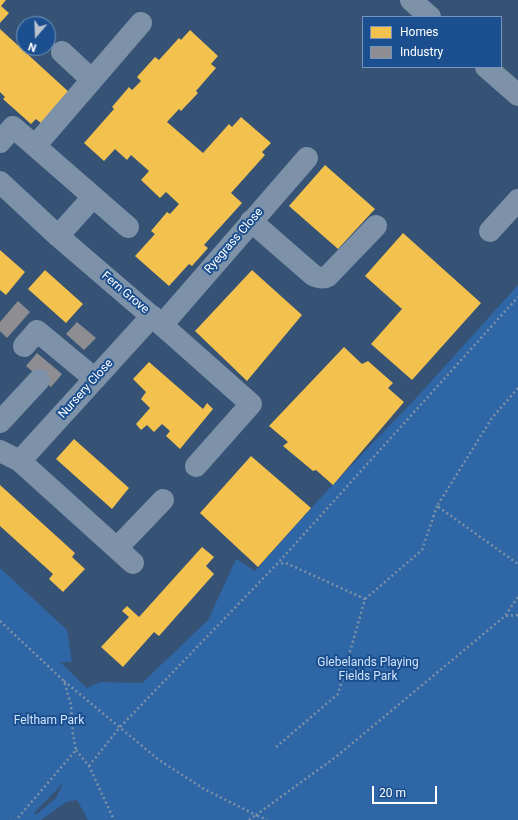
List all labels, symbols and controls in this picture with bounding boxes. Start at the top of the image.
north arrow [16,16,56,56]
legend [362,16,502,68]
text: Homes [400,25,438,39]
text: N [26,39,38,54]
text: Industry [400,45,443,59]
street label: Ryegrass Close [202,205,266,277]
street label: Fern Grove [98,269,152,317]
street label: Nursery Close [56,356,116,422]
park label: Glebelands Playing Fields Park [317,656,419,684]
park label: Feltham Park [14,714,84,728]
scale bar [374,778,439,804]
text: 20 m [379,786,406,800]

